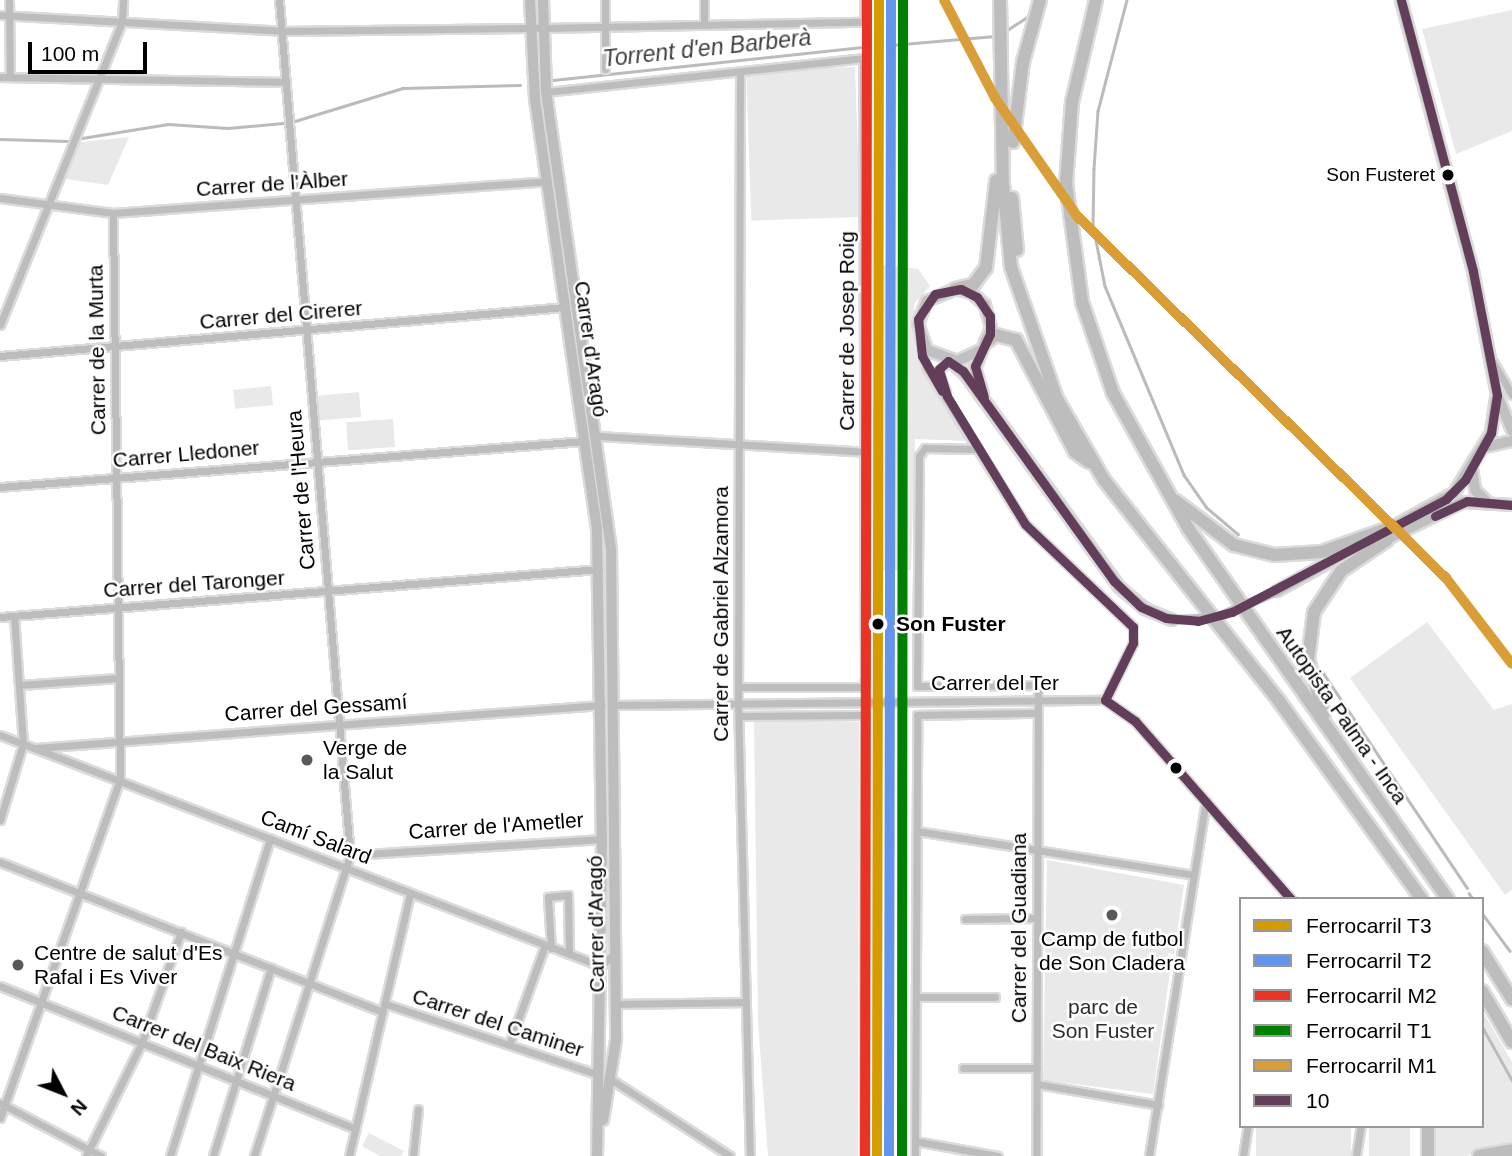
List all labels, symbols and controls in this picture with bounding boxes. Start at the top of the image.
water label: Torrent d'en Barberà [601,23,813,73]
scale bar [32,28,150,72]
text: 100 m [41,42,99,65]
place label: Son Fusteret [1326,164,1435,186]
street label: Carrer de l'Àlber [195,166,349,202]
marker: Son Fusteret [1441,168,1455,182]
street label: Carrer de Josep Roig [834,231,860,431]
street label: Carrer de la Murta [83,265,111,435]
street label: Carrer d'Aragó [569,279,613,419]
street label: Carrer del Cirerer [199,295,363,335]
street label: Carrer de l'Heura [281,409,321,571]
street label: Carrer Lledoner [112,435,260,473]
street label: Carrer de Gabriel Alzamora [708,486,734,742]
street label: Carrer del Taronger [102,565,286,603]
place label: Son Fuster [896,611,1006,637]
marker: Son Fuster [867,613,889,635]
street label: Autopista Palma - Inca [1271,621,1413,809]
street label: Carrer del Ter [931,670,1059,696]
street label: Carrer del Gessamí [224,689,408,727]
place label: Verge de la Salut [323,735,407,785]
marker: Verge de la Salut [297,750,317,770]
unlabelled marker [1169,761,1183,775]
street label: Camí Salard [257,804,375,870]
street label: Carrer de l'Ametler [408,807,584,845]
street label: Carrer del Guadiana [1006,833,1032,1023]
street label: Carrer d'Aragó [582,855,610,993]
legend [1239,897,1484,1128]
marker: Camp de futbol de Son Cladera [1104,907,1120,923]
text: Ferrocarril T3 [1306,914,1432,937]
place label: Camp de futbol de Son Cladera [1039,926,1185,976]
place label: Centre de salut d'Es Rafal i Es Viver [34,940,222,990]
text: Ferrocarril T2 [1306,949,1432,972]
marker: Centre de salut d'Es Rafal i Es Viver [8,955,28,975]
street label: Carrer del Caminer [409,983,587,1063]
text: Ferrocarril M2 [1306,984,1437,1007]
park label: parc de Son Fuster [1052,994,1154,1044]
street label: Carrer del Baix Riera [108,1000,300,1096]
text: Ferrocarril T1 [1306,1019,1432,1042]
text: Ferrocarril M1 [1306,1054,1437,1077]
north arrow [28,1058,98,1128]
text: 10 [1306,1089,1329,1112]
text: N [67,1095,91,1120]

